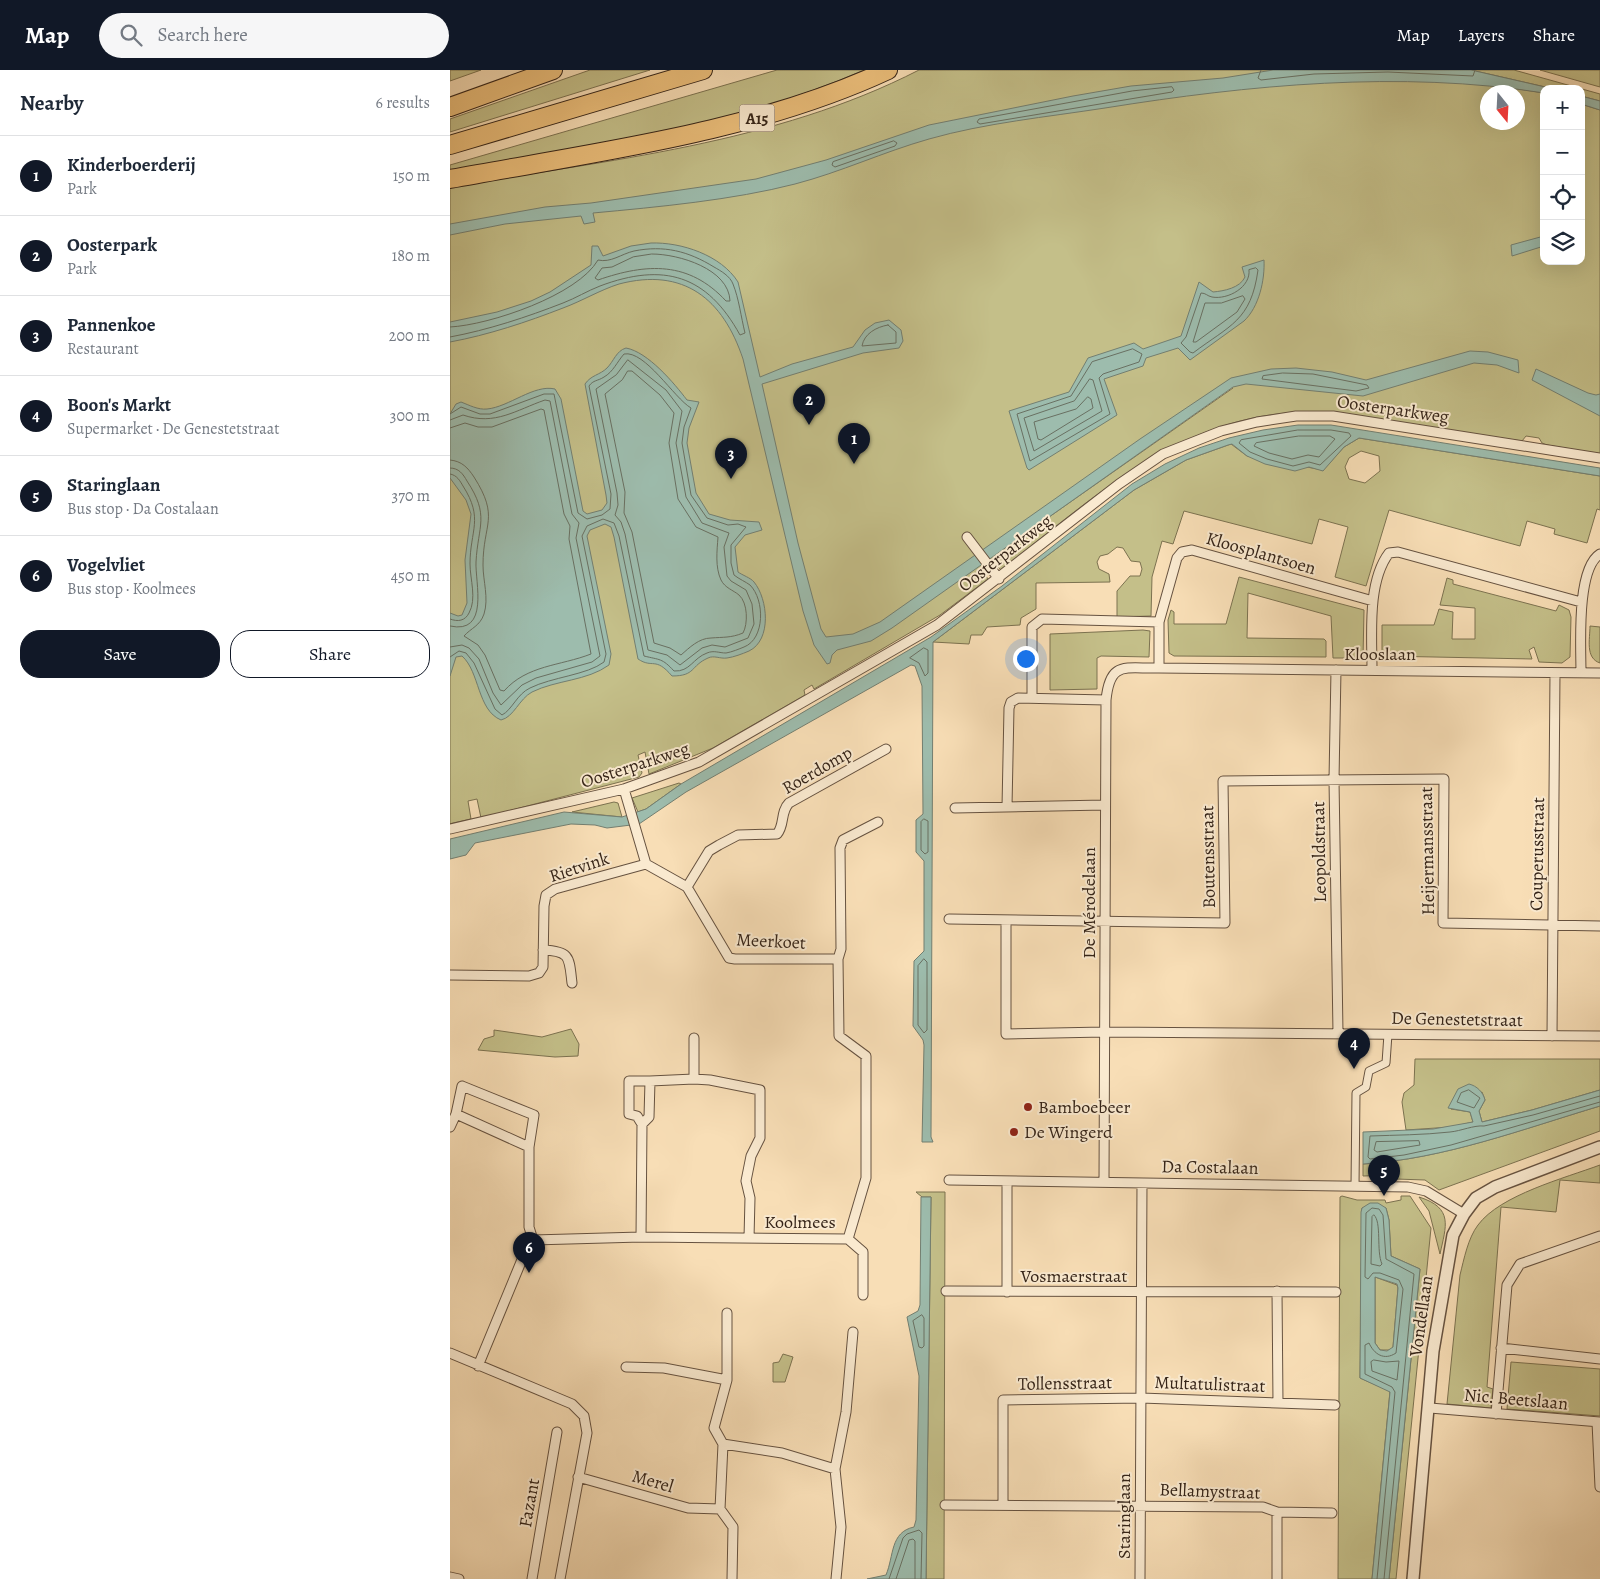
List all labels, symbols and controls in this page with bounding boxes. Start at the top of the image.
search box [99,13,449,58]
text: Map [25,19,69,51]
icon: search [117,21,145,49]
text: Search here [157,22,248,48]
text: Map [1397,23,1430,47]
text: Layers [1458,23,1505,47]
text: Share [1533,23,1575,47]
north arrow [1480,85,1525,130]
map controls [1540,85,1585,265]
button: + [1540,85,1585,130]
text: Nearby [20,89,83,117]
text: 6 results [376,92,430,114]
road number: A15 [740,104,774,132]
button: − [1540,130,1585,175]
text: Kinderboerderij [67,152,196,178]
text: 1 [33,165,39,187]
text: 150 m [393,165,430,187]
button: locate [1540,175,1585,220]
text: Park [67,178,97,200]
button: layers [1540,220,1585,265]
text: Oosterpark [67,232,157,258]
text: 2 [32,245,40,267]
text: 180 m [392,245,430,267]
text: Park [67,258,97,280]
text: Pannenkoe [67,312,156,338]
text: 3 [33,325,39,347]
text: 200 m [389,325,430,347]
text: Restaurant [67,338,139,360]
pin: 2 [793,384,825,425]
street label: Oosterparkweg [1336,389,1450,429]
text: Boon's Markt [67,392,171,418]
text: 4 [32,405,40,427]
text: 300 m [390,405,430,427]
text: Supermarket · De Genestetstraat [67,418,279,440]
pin: 1 [838,423,870,464]
pin: 3 [715,438,747,479]
text: Staringlaan [67,472,160,498]
text: 5 [33,485,39,507]
text: 370 m [392,485,430,507]
text: Bus stop · Da Costalaan [67,498,219,520]
street label: Oosterparkweg [953,509,1057,597]
street label: Kloosplantsoen [1203,526,1319,580]
text: Vogelvliet [67,552,145,578]
text: 6 [32,565,40,587]
text: 450 m [391,565,430,587]
text: Bus stop · Koolmees [67,578,196,600]
button: Save [20,630,220,678]
button: Share [230,630,430,678]
street label: Klooslaan [1344,642,1416,666]
your location [1013,646,1039,672]
street label: Oosterparkweg [578,736,692,794]
street label: Roerdomp [778,740,856,800]
street label: Heijermansstraat [1414,786,1440,916]
street label: Couperusstraat [1524,797,1550,911]
street label: Leopoldstraat [1306,801,1332,903]
street label: Boutensstraat [1195,805,1221,909]
street label: Rietvink [546,846,612,888]
street label: De Mérodelaan [1077,847,1101,959]
street label: Meerkoet [736,927,806,955]
street label: De Genestetstraat [1391,1006,1523,1032]
pin: 4 [1338,1028,1370,1069]
place label: Bamboebeer [1038,1095,1131,1119]
marker: Bamboebeer [1022,1101,1034,1113]
place label: De Wingerd [1024,1120,1113,1144]
marker: De Wingerd [1008,1126,1020,1138]
street label: Da Costalaan [1161,1154,1259,1180]
pin: 5 [1368,1155,1400,1196]
street label: Koolmees [764,1210,836,1234]
pin: 6 [513,1232,545,1273]
street label: Vosmaerstraat [1020,1264,1127,1288]
street label: Vondellaan [1403,1274,1439,1359]
street label: Tollensstraat [1018,1370,1112,1396]
street label: Multatulistraat [1154,1370,1266,1398]
street label: Nic. Beetslaan [1463,1382,1569,1416]
street label: Merel [629,1464,677,1499]
street label: Staringlaan [1112,1473,1136,1559]
street label: Fazant [513,1477,545,1529]
street label: Bellamystraat [1159,1477,1261,1505]

